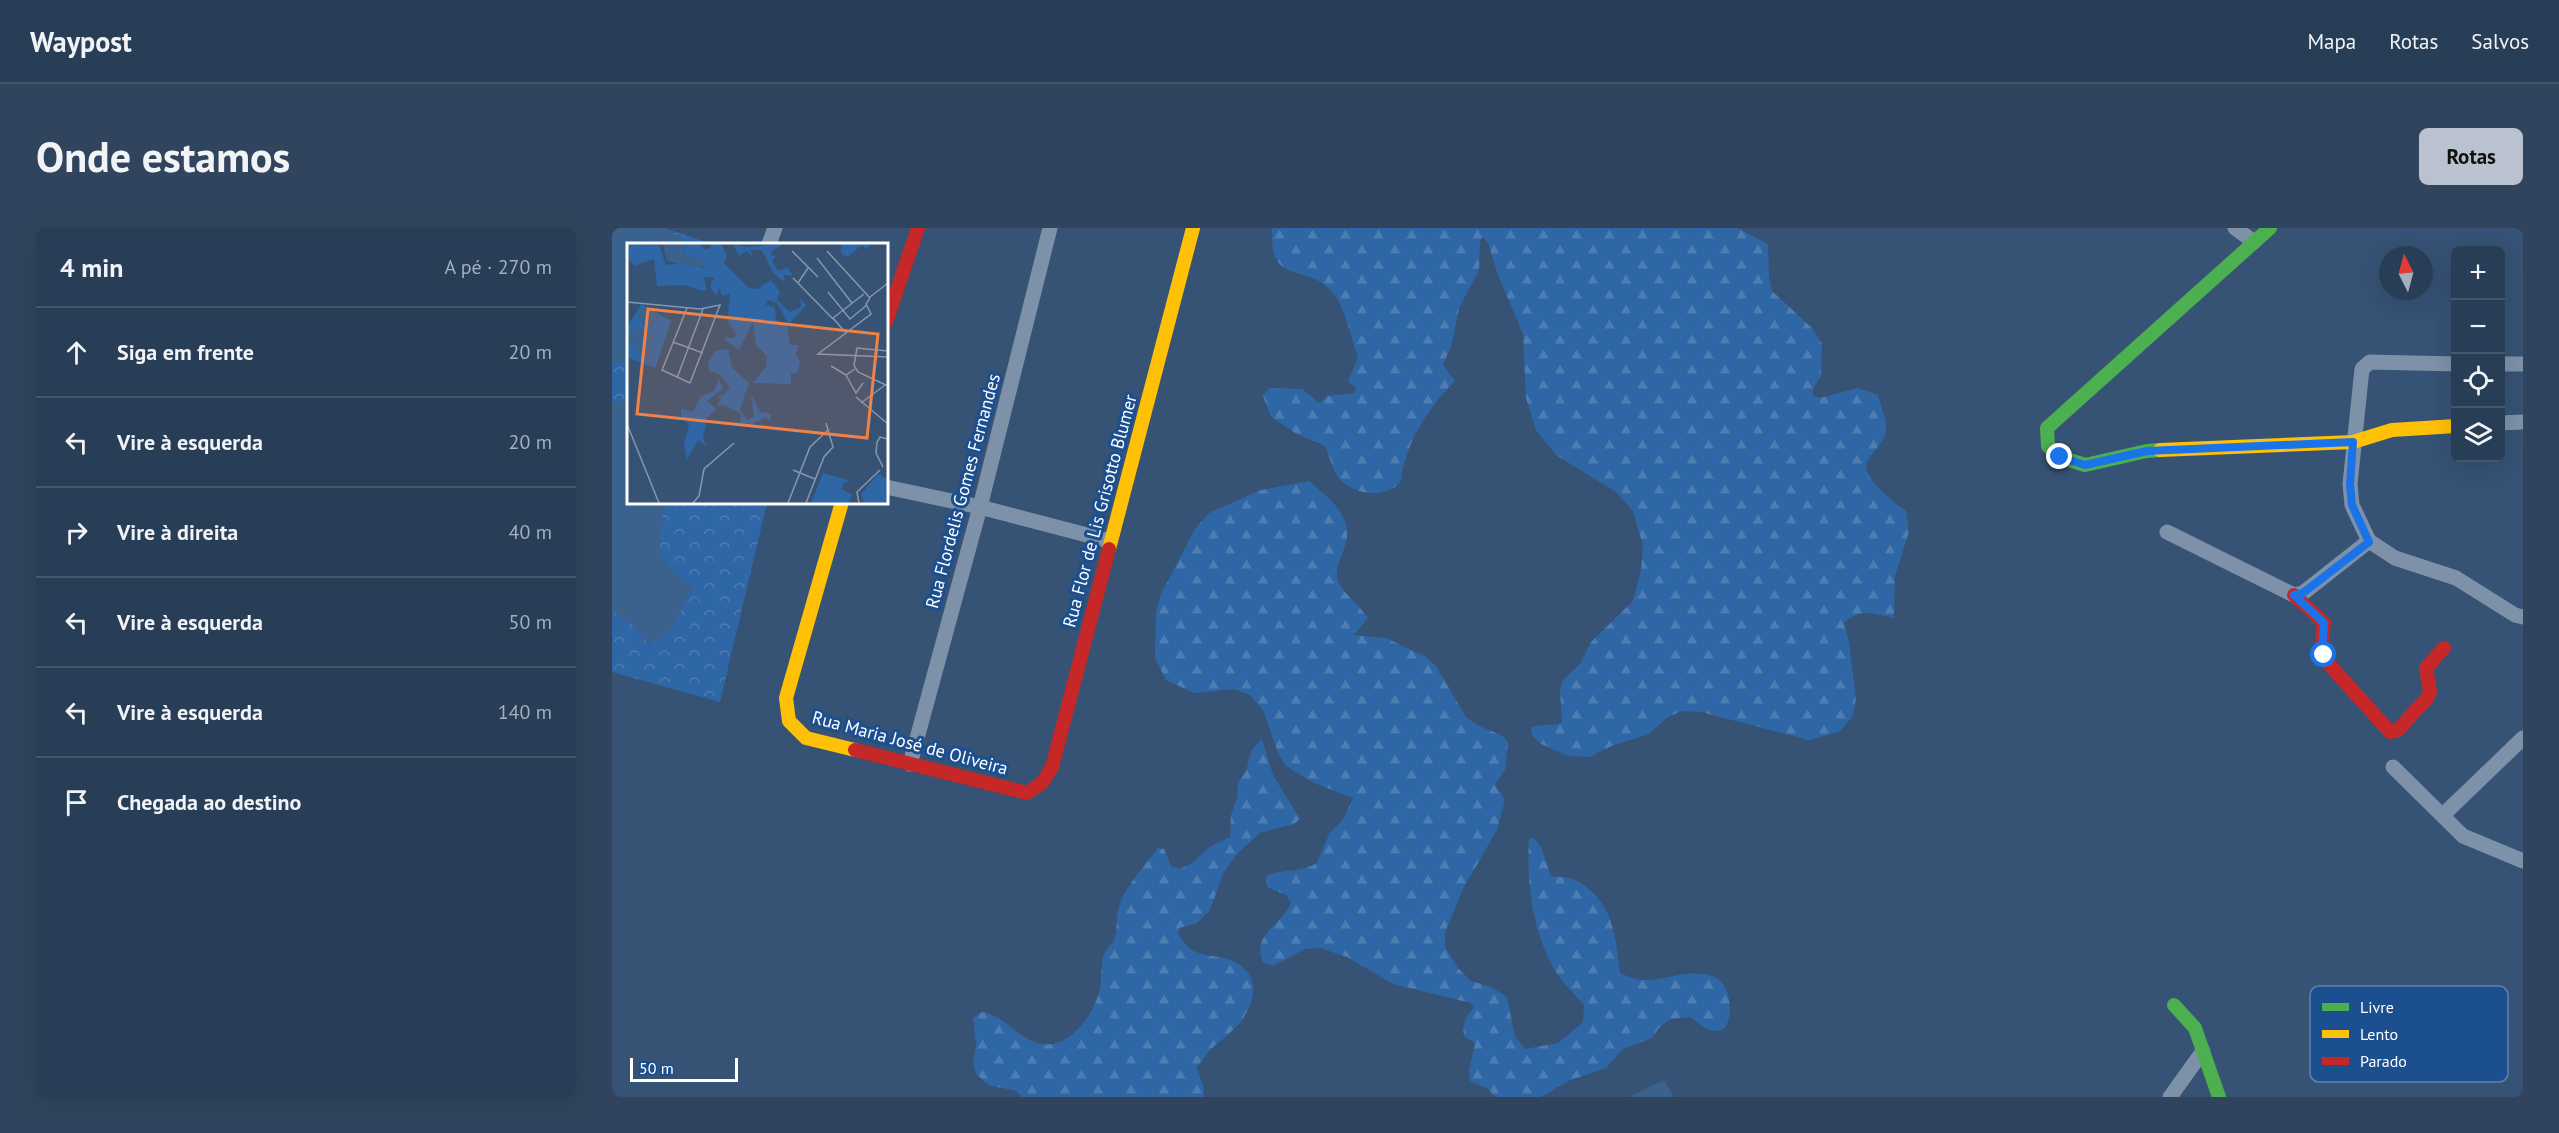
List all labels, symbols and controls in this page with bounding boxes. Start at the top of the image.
text: Waypost [30,23,132,60]
text: Mapa [2307,28,2356,55]
text: Rotas [2389,28,2438,55]
text: Salvos [2471,28,2529,55]
button: Rotas [2419,128,2523,185]
text: Onde estamos [36,129,290,184]
inset map [627,243,888,504]
north arrow [2379,246,2433,300]
map controls [2451,246,2505,462]
button: + [2451,246,2505,300]
text: 4 min [60,251,123,284]
text: A pé · 270 m [445,254,552,280]
button: − [2451,300,2505,354]
icon: ahead [60,336,93,369]
text: Siga em frente [117,338,254,366]
text: 20 m [509,339,552,365]
button: locate [2451,354,2505,408]
street label: Rua Flordelis Gomes Fernandes [920,371,1005,611]
street label: Rua Flor de Lis Grisotto Blumer [1057,392,1142,630]
button: layers [2451,408,2505,462]
icon: left [60,426,93,459]
text: Vire à esquerda [117,428,263,456]
text: 20 m [509,429,552,455]
route end [2046,443,2072,469]
icon: right [60,516,93,549]
text: Vire à direita [117,518,238,546]
text: 40 m [509,519,552,545]
icon: left [60,606,93,639]
text: Vire à esquerda [117,608,263,636]
text: 50 m [509,609,552,635]
route start [2310,641,2336,667]
icon: left [60,696,93,729]
text: Vire à esquerda [117,698,263,726]
text: 140 m [498,699,552,725]
street label: Rua Maria José de Oliveira [810,705,1011,780]
icon: arrive [60,786,93,819]
text: Chegada ao destino [117,788,301,816]
legend [2310,986,2508,1082]
text: Livre [2360,997,2394,1017]
text: Lento [2360,1024,2398,1044]
text: Parado [2360,1051,2407,1071]
scale bar [630,1055,738,1082]
text: 50 m [639,1058,674,1078]

